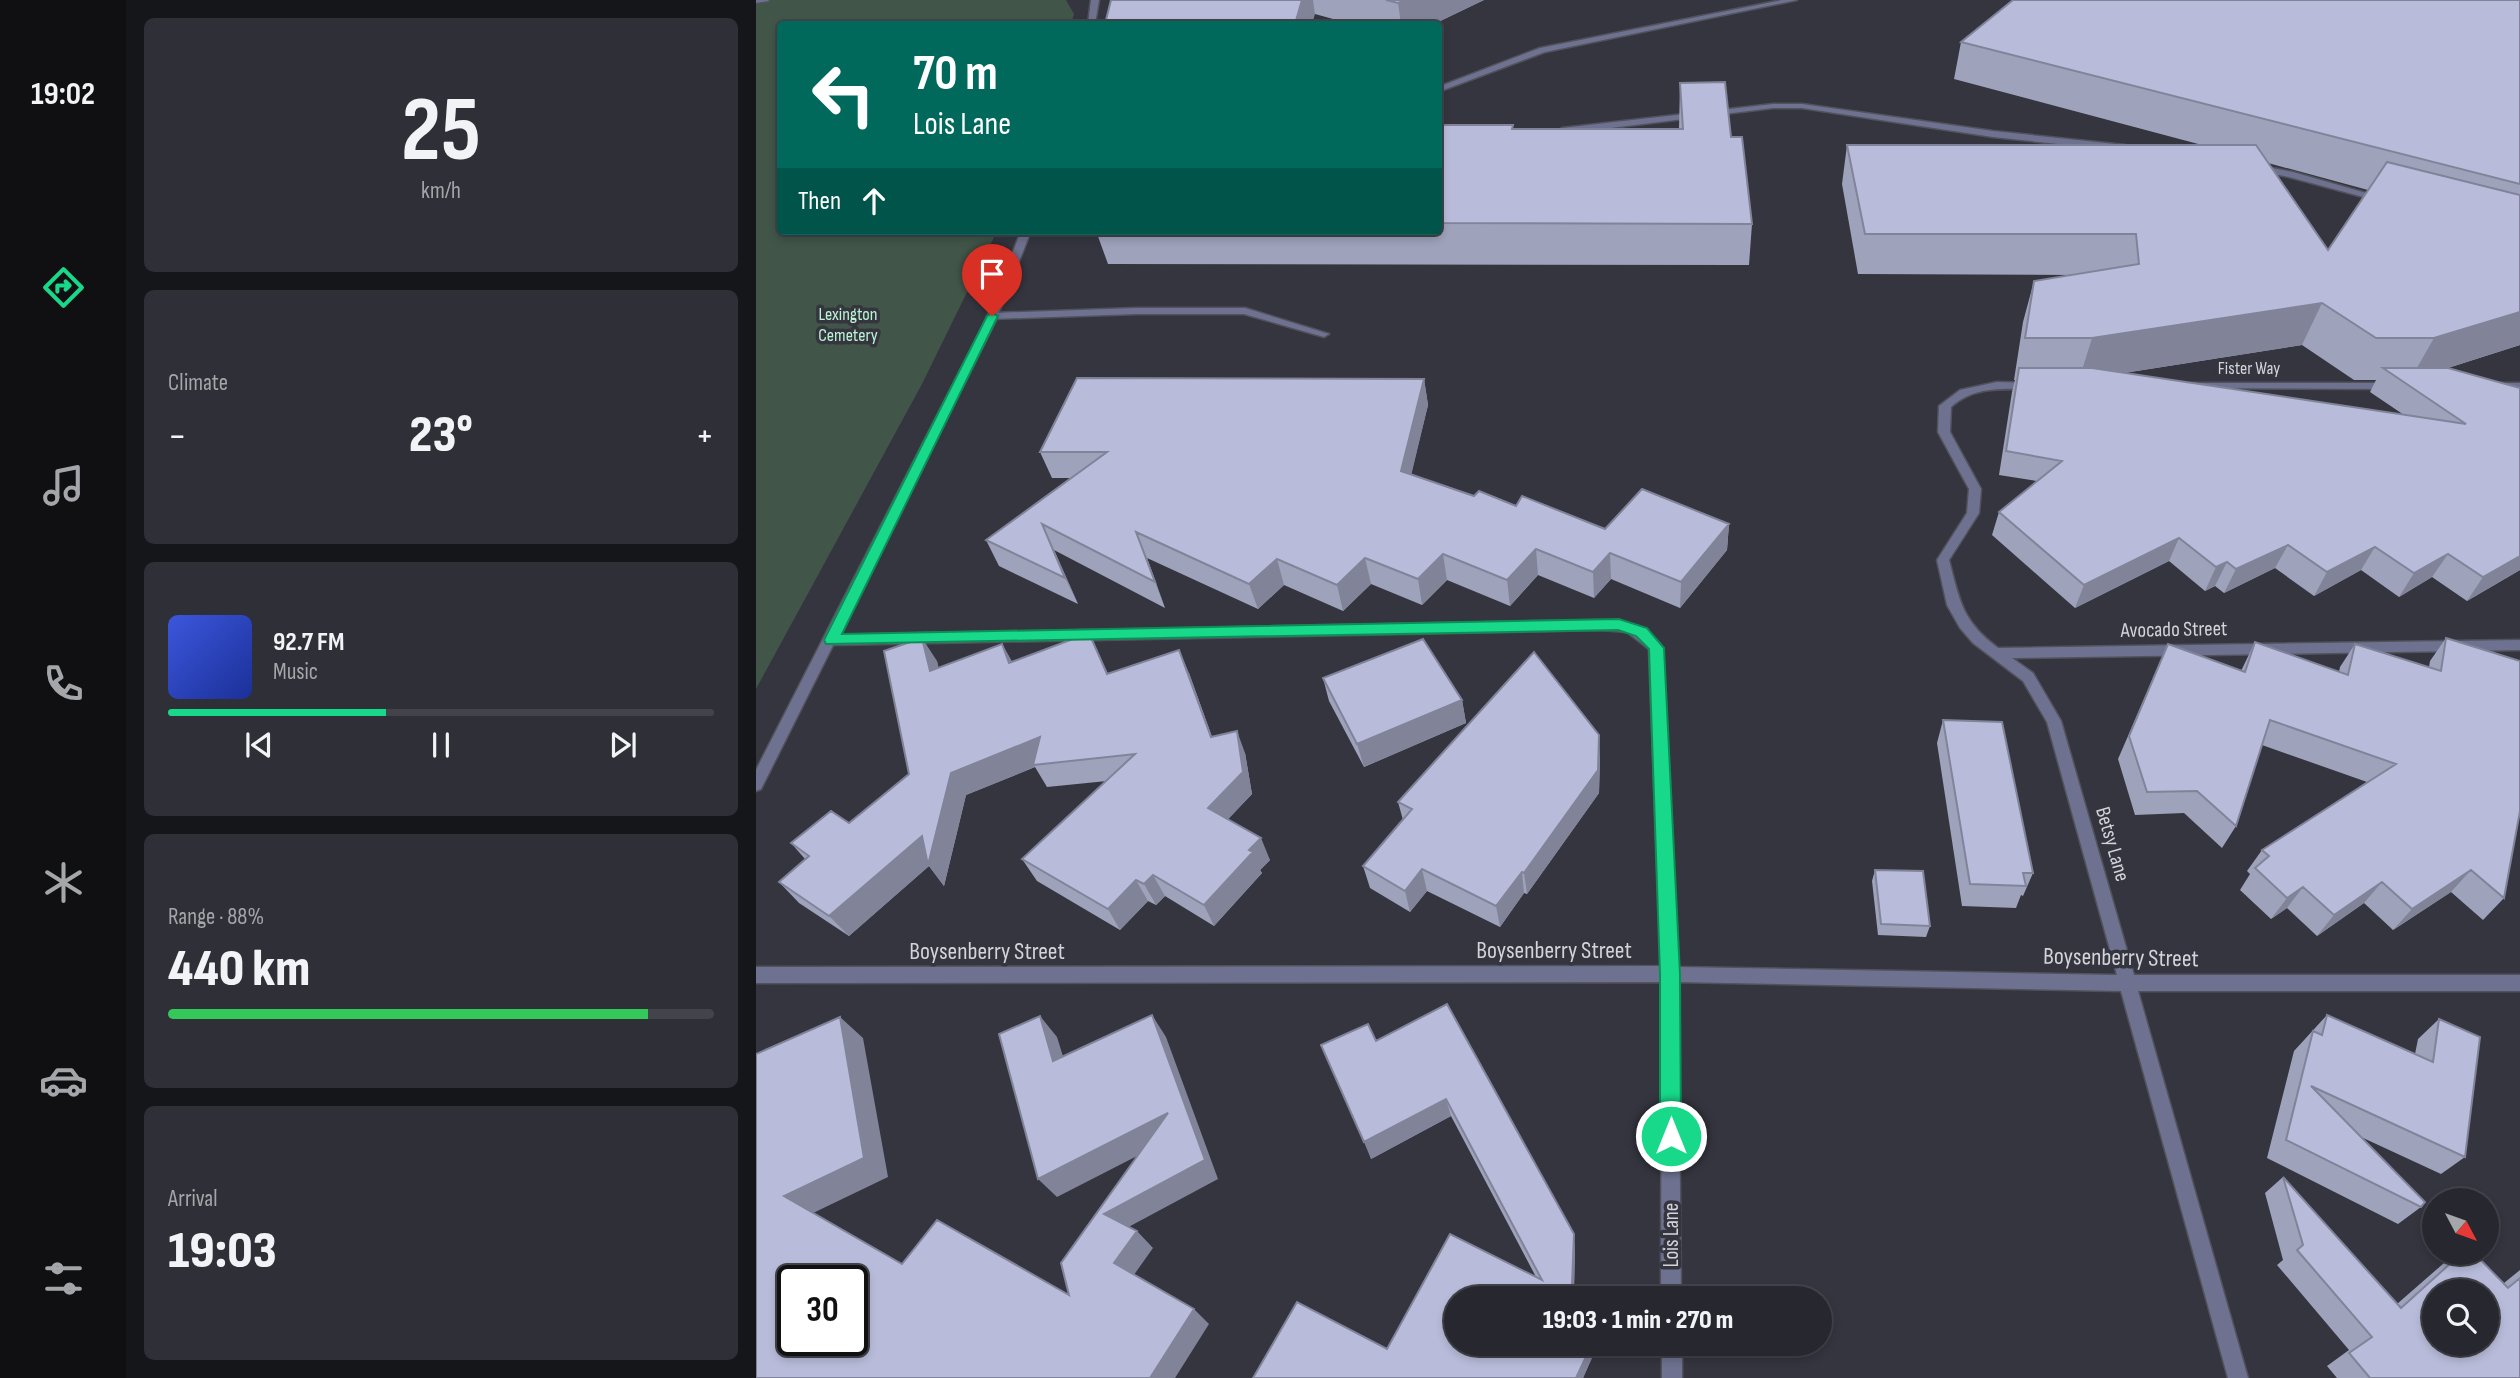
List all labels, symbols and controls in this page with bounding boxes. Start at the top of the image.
text: 70 m [913,45,998,104]
icon: left [798,49,889,140]
text: 19:02 [31,75,95,114]
text: 25 [401,77,481,186]
text: Lois Lane [913,105,1011,144]
text: km/h [421,177,461,205]
icon: ahead [855,182,893,220]
text: Then [798,186,841,217]
pin [962,244,1022,316]
icon: arrive [973,255,1011,293]
icon: directions [39,263,88,312]
park label: Lexington Cemetery [818,304,878,346]
street label: Fister Way [2218,358,2280,379]
text: Climate [168,369,228,397]
text: 23° [409,404,473,467]
text: − [168,414,187,459]
text: + [695,414,714,459]
icon: music [39,461,88,510]
street label: Avocado Street [2119,616,2228,643]
text: 92.7 FM [273,627,344,658]
text: Music [273,658,318,686]
icon: phone [39,659,88,708]
icon: previous [240,726,278,764]
icon: pause [422,726,460,764]
icon: next [604,726,642,764]
street label: Betsy Lane [2090,804,2135,884]
icon: climate [39,858,88,907]
text: Range · 88% [168,903,264,931]
street label: Boysenberry Street [1476,936,1632,965]
street label: Boysenberry Street [909,937,1065,966]
text: 440 km [168,938,310,1001]
street label: Boysenberry Street [2043,942,2199,973]
icon: car [39,1056,88,1105]
position arrow [1634,1099,1708,1173]
text: Arrival [168,1185,217,1213]
north arrow [2422,1188,2499,1265]
map controls [2422,1188,2499,1356]
street label: Lois Lane [1659,1203,1684,1267]
text: 19:03 [168,1220,277,1283]
icon: filters [39,1254,88,1303]
speed limit sign: 30 [777,1265,868,1356]
button: search [2422,1279,2499,1356]
text: 19:03 · 1 min · 270 m [1543,1305,1733,1336]

